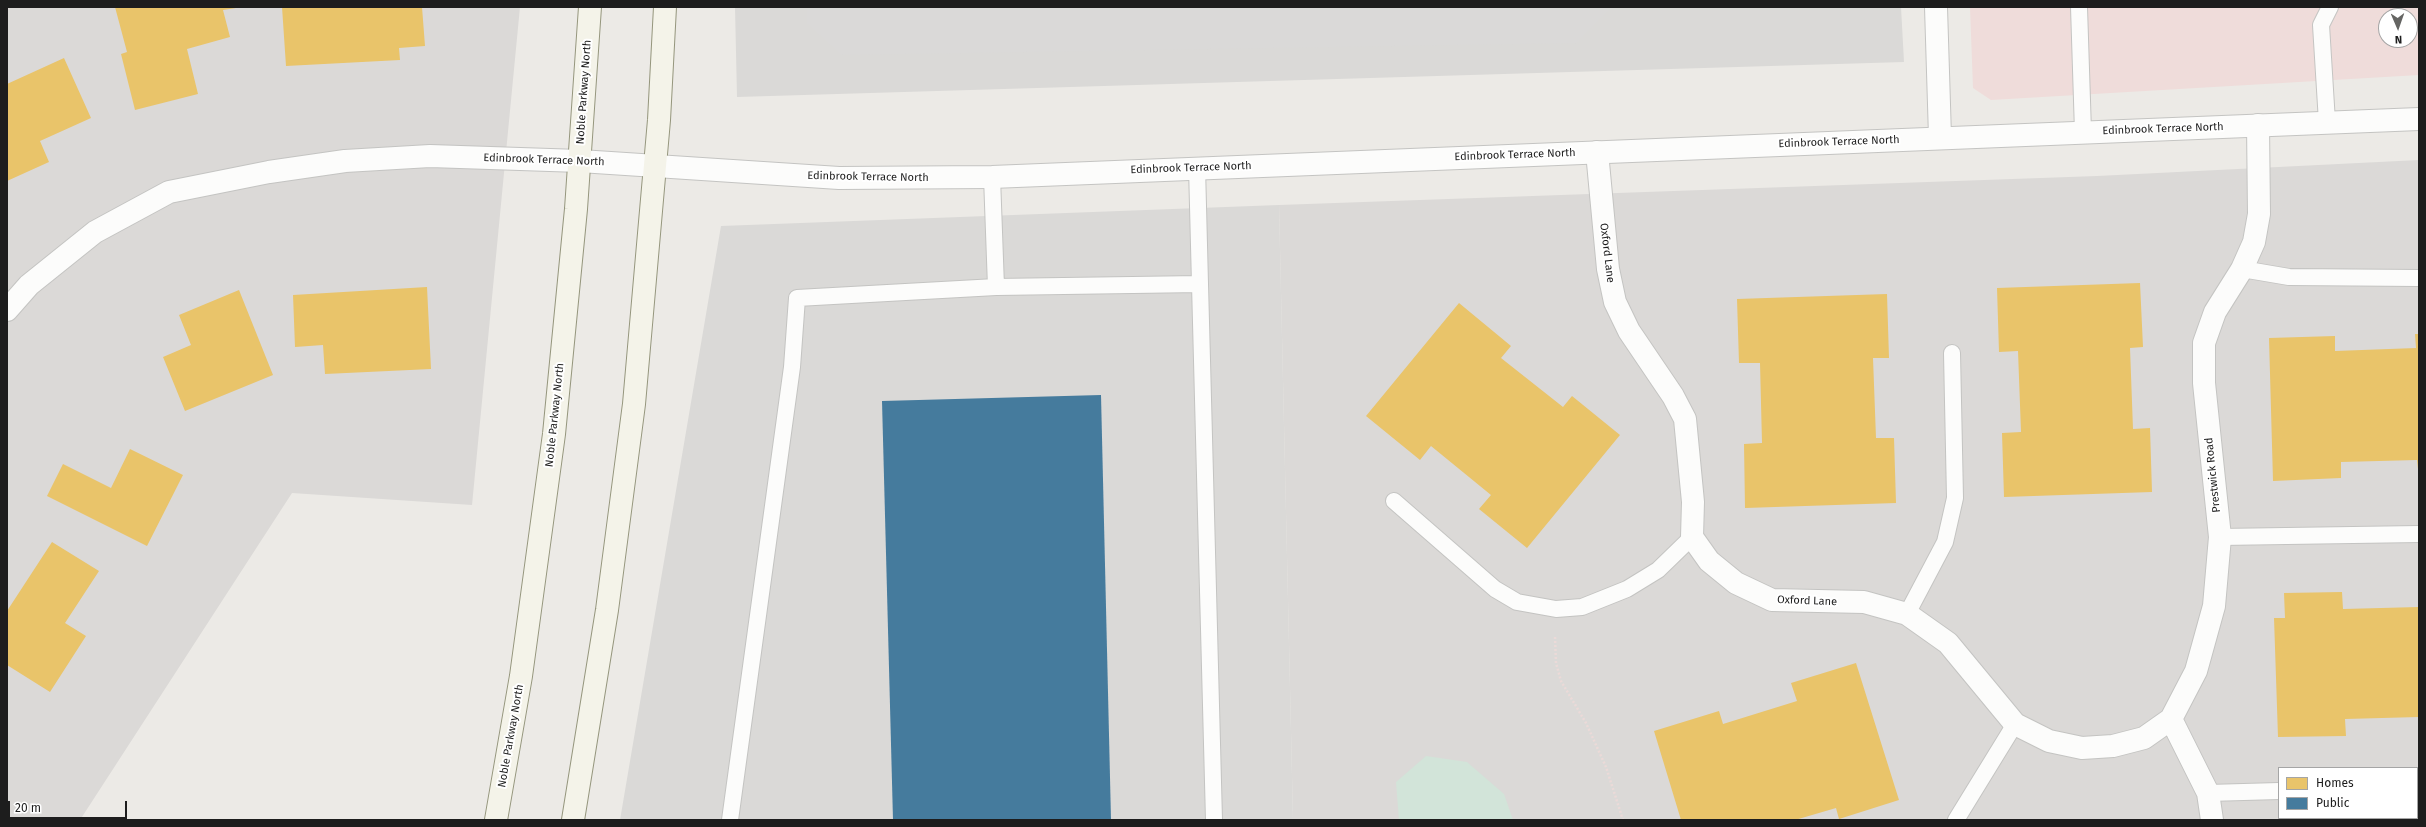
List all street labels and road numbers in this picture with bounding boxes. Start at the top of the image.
street label: Noble Parkway North [574,39,594,145]
street label: Edinbrook Terrace North [2102,120,2224,138]
street label: Edinbrook Terrace North [1778,133,1900,151]
street label: Edinbrook Terrace North [1454,146,1576,164]
street label: Edinbrook Terrace North [483,151,605,169]
street label: Edinbrook Terrace North [1130,159,1252,177]
street label: Edinbrook Terrace North [807,169,929,185]
street label: Oxford Lane [1597,222,1617,284]
street label: Noble Parkway North [543,362,567,468]
street label: Prestwick Road [2202,437,2224,513]
street label: Oxford Lane [1777,593,1837,609]
street label: Noble Parkway North [495,683,527,789]

